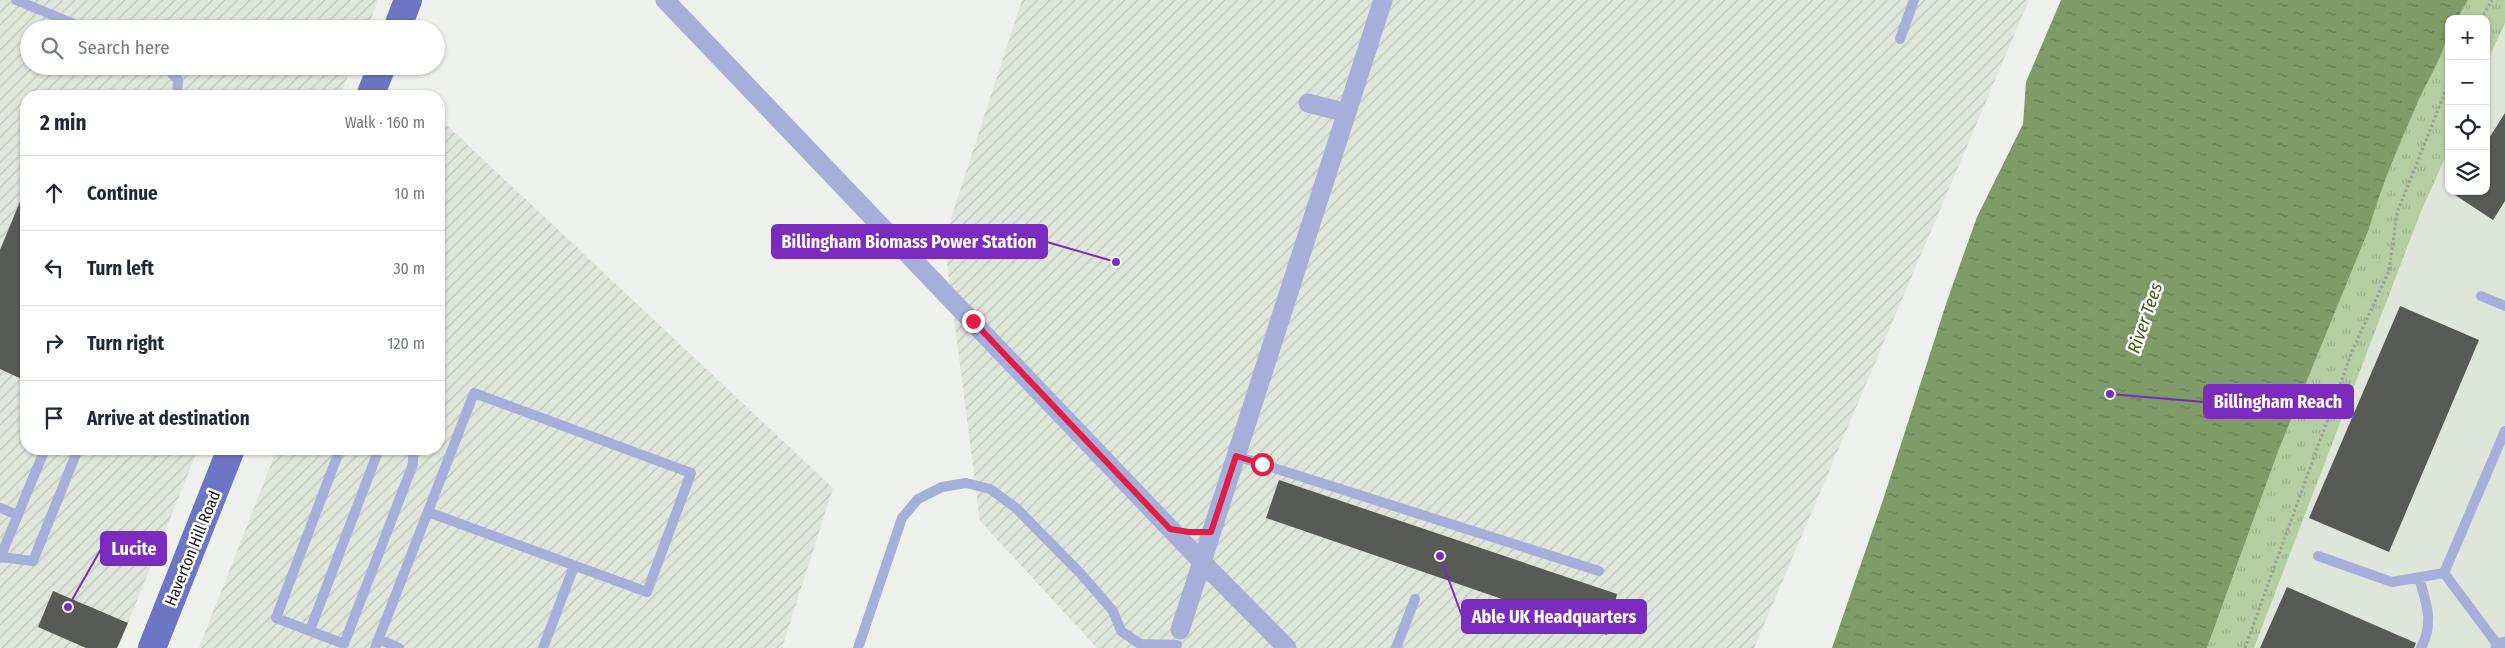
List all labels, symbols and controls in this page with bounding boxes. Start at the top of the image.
map controls [2445,15,2490,195]
button: + [2445,15,2490,60]
search box [20,20,445,75]
icon: search [38,34,66,62]
text: Search here [78,36,170,59]
button: − [2445,60,2490,105]
button: locate [2445,105,2490,150]
text: 2 min [40,110,87,136]
text: Walk · 160 m [345,113,425,132]
button: layers [2445,150,2490,195]
icon: ahead [40,179,68,207]
text: Continue [87,182,158,205]
text: 10 m [394,184,425,203]
callout: Billingham Biomass Power Station [772,225,1047,258]
text: Billingham Biomass Power Station [782,231,1036,253]
icon: left [40,254,68,282]
text: Turn left [87,257,154,280]
text: 30 m [393,259,425,278]
water label: River Tees [2123,280,2167,356]
route end [962,310,985,333]
icon: right [40,329,68,357]
text: Turn right [87,332,164,355]
text: 120 m [387,334,425,353]
callout: Billingham Reach [2204,385,2353,418]
text: Billingham Reach [2214,391,2342,413]
icon: arrive [40,404,68,432]
text: Arrive at destination [87,407,250,430]
route start [1251,453,1274,476]
street label: Haverton Hill Road [161,488,224,609]
callout: Lucite [101,532,166,565]
text: Lucite [111,538,157,560]
callout: Able UK Headquarters [1462,600,1646,633]
text: Able UK Headquarters [1471,606,1636,628]

